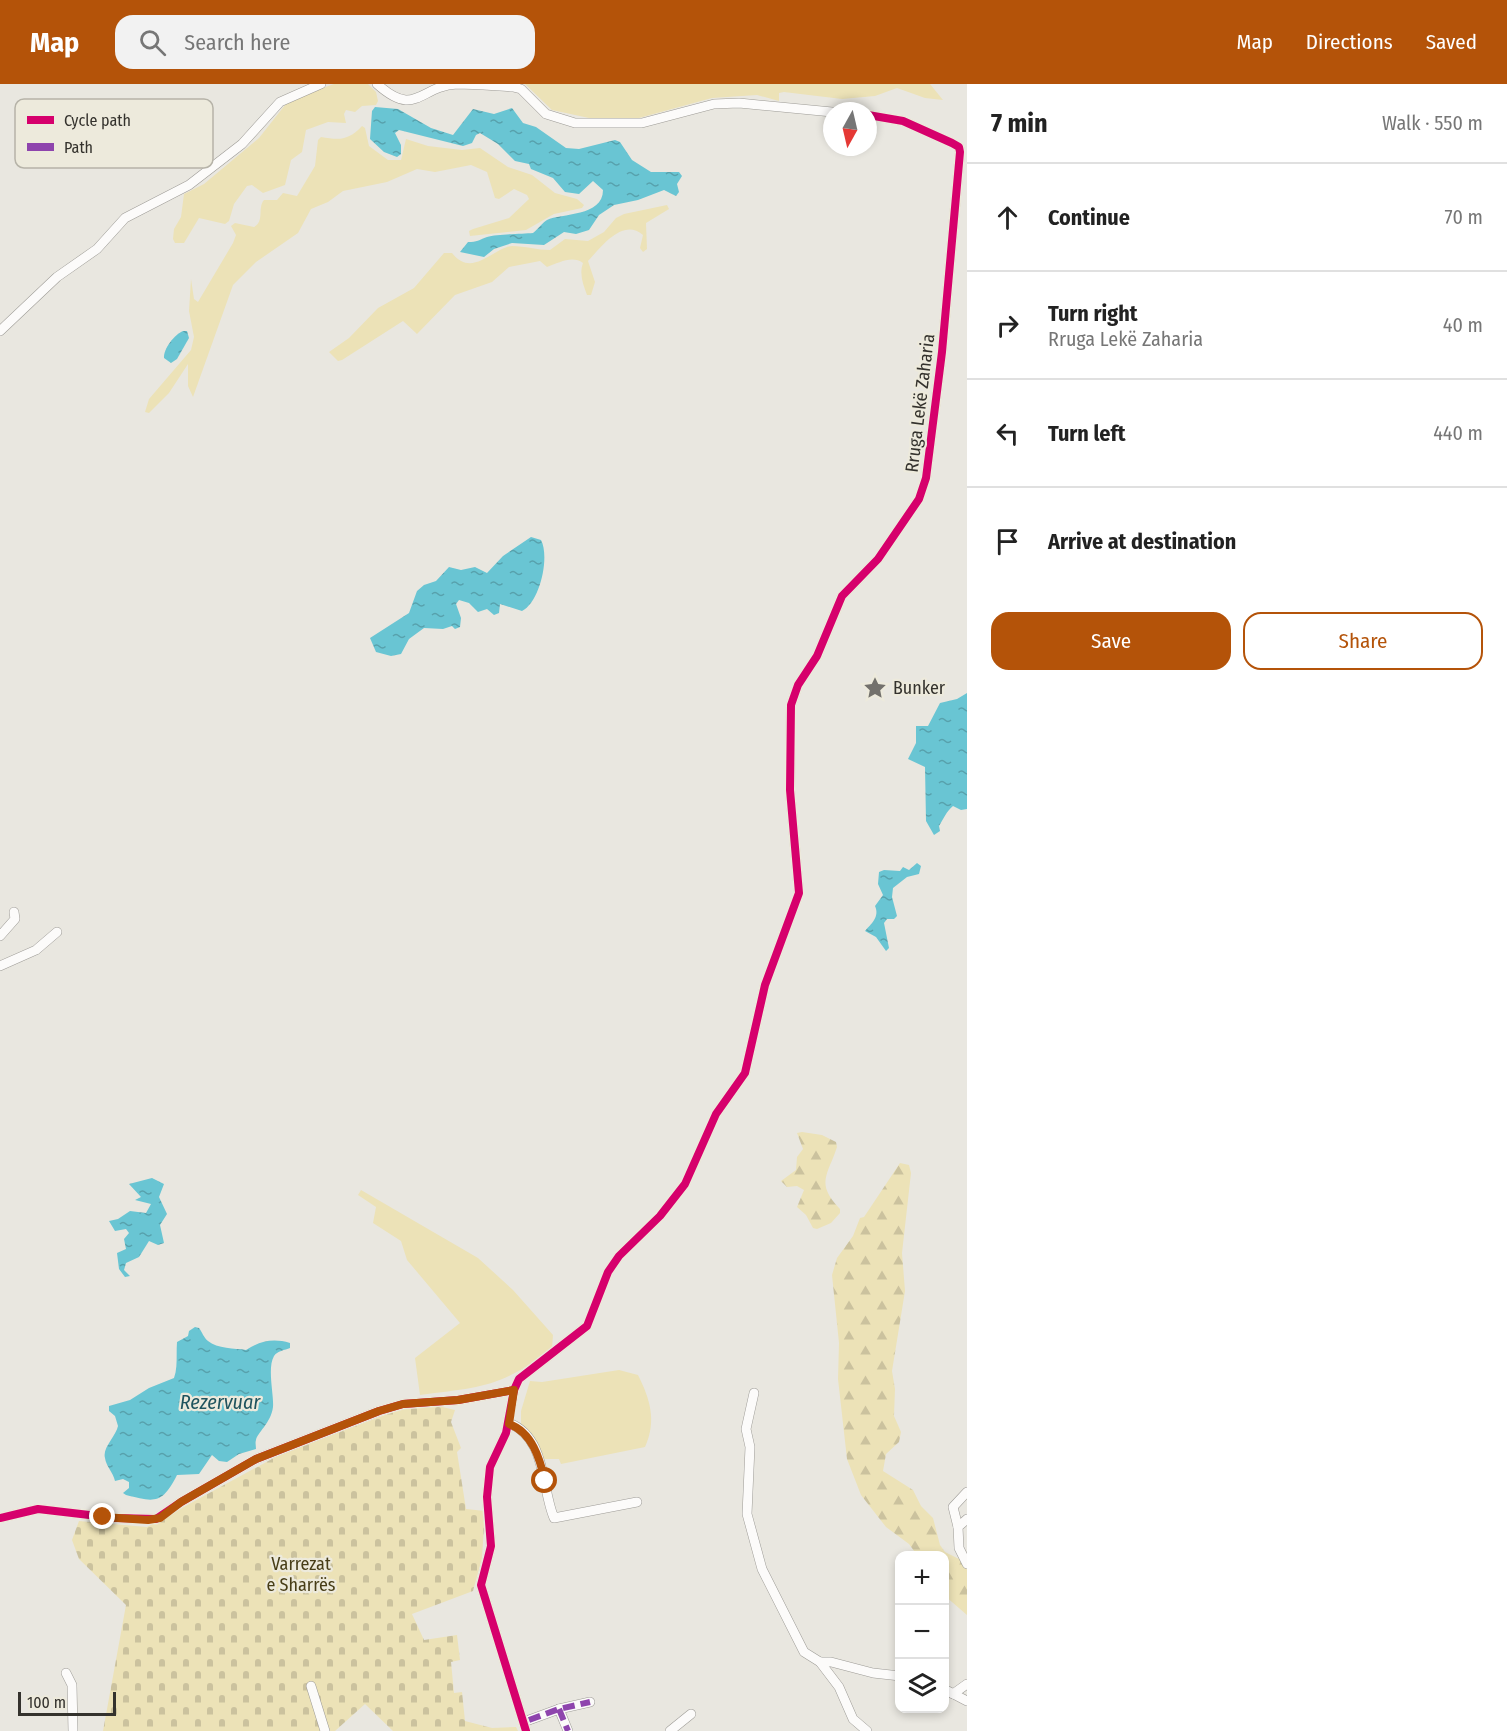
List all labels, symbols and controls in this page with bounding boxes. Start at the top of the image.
search box [115,15,535,69]
text: Map [30,26,79,59]
icon: search [136,26,169,59]
text: Search here [184,29,290,56]
text: Map [1236,29,1273,55]
text: Directions [1306,29,1393,55]
text: Saved [1426,29,1477,55]
legend [15,99,213,168]
north arrow [823,102,877,156]
text: 7 min [991,108,1048,139]
text: Cycle path [64,111,131,130]
text: Walk · 550 m [1382,111,1483,135]
text: Path [64,138,93,157]
icon: ahead [991,201,1024,234]
text: Continue [1048,204,1130,231]
text: 70 m [1445,205,1483,229]
text: Turn right [1048,300,1137,327]
icon: right [991,309,1024,342]
text: 40 m [1443,313,1483,337]
text: Rruga Lekë Zaharia [1048,327,1203,351]
street label: Rruga Lekë Zaharia [901,332,939,474]
icon: left [991,417,1024,450]
text: Turn left [1048,420,1126,447]
text: 440 m [1433,421,1483,445]
icon: arrive [991,525,1024,558]
text: Arrive at destination [1048,528,1236,555]
button: Save [991,612,1231,670]
button: Share [1243,612,1483,670]
place icon: Bunker [862,675,888,701]
place label: Bunker [893,677,946,699]
water label: Rezervuar [180,1390,261,1414]
route start [531,1467,557,1493]
route end [89,1503,115,1529]
map controls [895,1551,949,1713]
button: + [895,1551,949,1605]
park label: Varrezat e Sharrës [267,1553,336,1596]
button: − [895,1605,949,1659]
button: layers [895,1659,949,1713]
scale bar [18,1689,116,1716]
text: 100 m [27,1693,66,1712]

